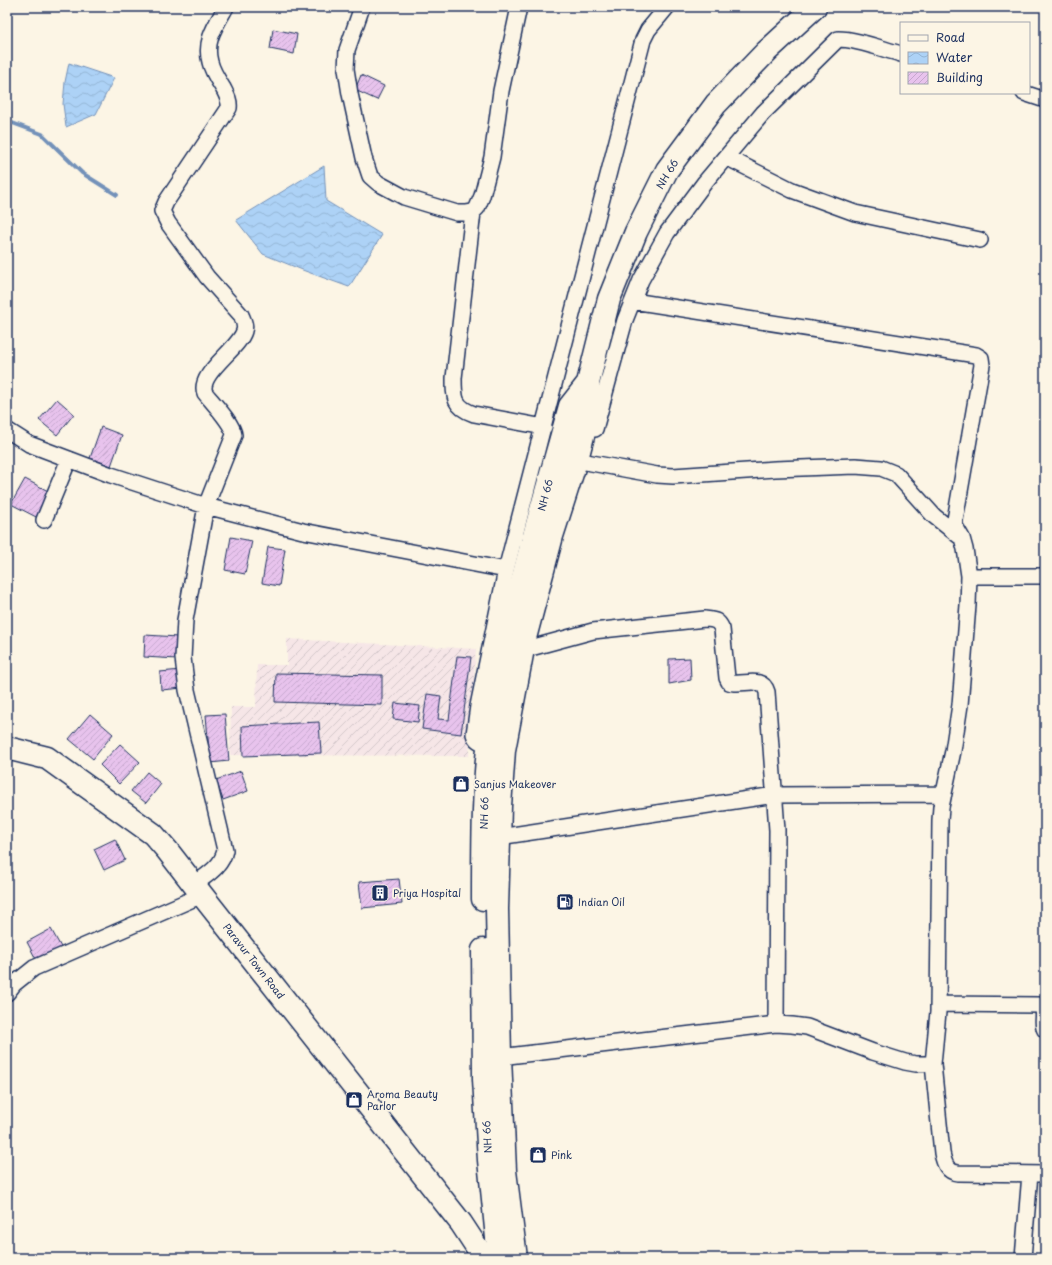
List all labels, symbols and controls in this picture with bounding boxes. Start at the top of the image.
legend [900,22,1030,94]
text: Road [936,28,965,46]
text: Water [936,48,973,66]
text: Building [936,68,983,86]
street label: NH 66 [652,156,681,192]
street label: NH 66 [533,477,556,513]
shop icon: Sanjus Makeover [451,774,471,794]
place label: Sanjus Makeover [474,776,557,791]
street label: NH 66 [475,796,492,830]
building icon: Priya Hospital [370,883,390,903]
place label: Priya Hospital [393,885,461,901]
fuel station icon: Indian Oil [555,892,575,912]
place label: Indian Oil [578,894,625,909]
street label: Paravur Town Road [220,920,289,1002]
place label: Aroma Beauty Parlor [367,1086,438,1113]
shop icon: Aroma Beauty Parlor [344,1090,364,1110]
street label: NH 66 [478,1120,495,1154]
shop icon: Pink [528,1145,548,1165]
place label: Pink [551,1147,572,1162]

